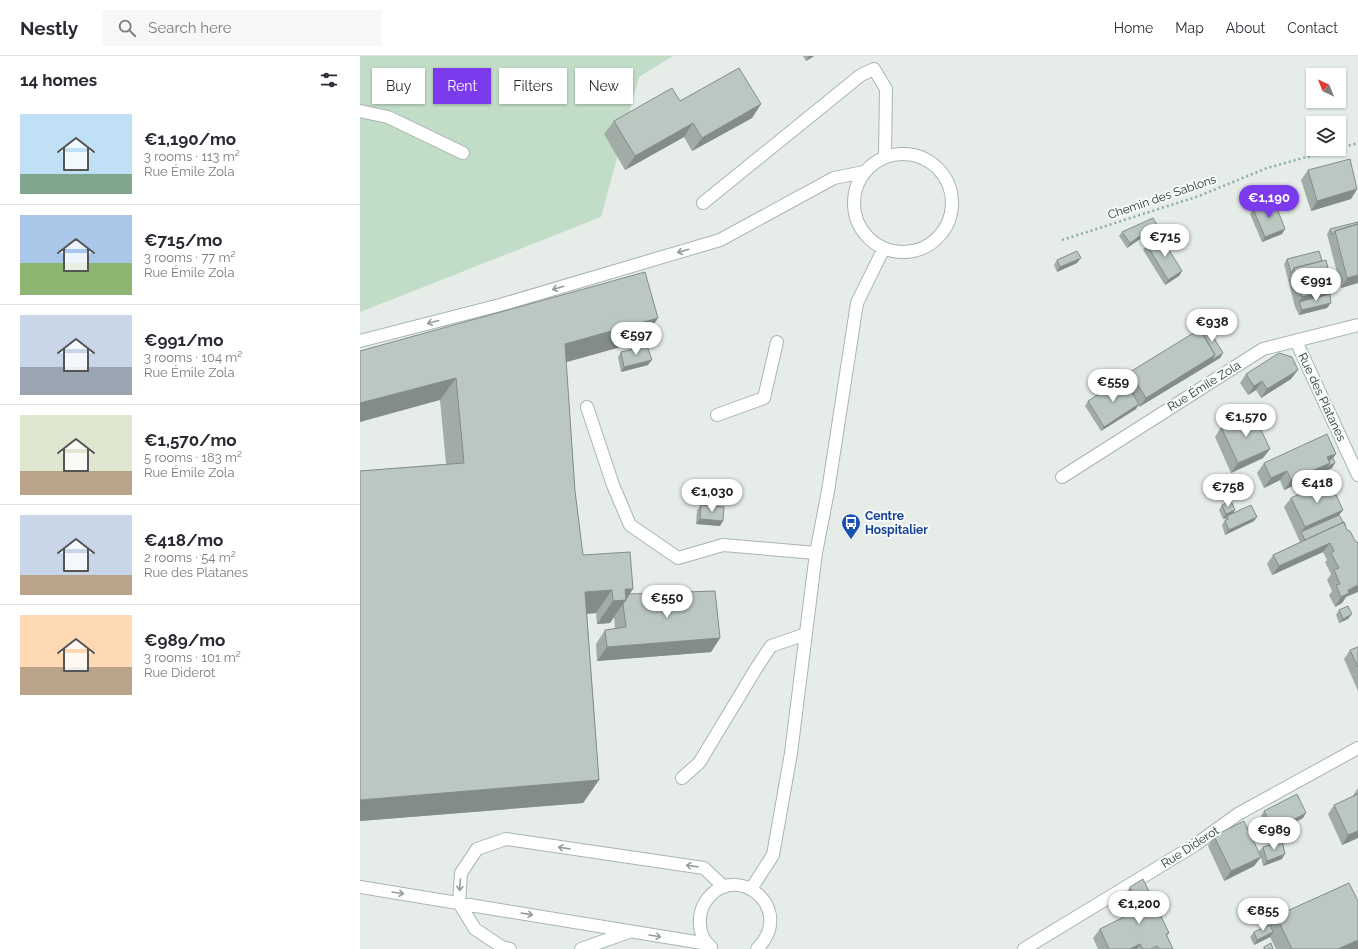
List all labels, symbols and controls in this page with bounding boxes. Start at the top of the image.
search box [102,10,382,46]
text: Nestly [20,17,78,39]
icon: search [116,17,138,39]
text: Search here [148,19,232,37]
text: Home [1114,20,1153,36]
text: Map [1175,20,1204,36]
text: About [1226,20,1265,36]
text: Contact [1287,20,1338,36]
chip: Buy [372,68,425,104]
chip: Rent [433,68,491,104]
chip: Filters [499,68,567,104]
chip: New [575,68,633,104]
north arrow [1306,68,1346,108]
map controls [1306,68,1346,156]
icon: filters [318,69,340,91]
text: 14 homes [20,70,97,90]
button: layers [1306,116,1346,156]
text: €1,190/mo [144,129,236,149]
icon: home [52,130,100,178]
text: 3 rooms · 113 m² [144,149,240,164]
text: Rue Émile Zola [144,164,235,179]
street label: Chemin des Sablons [1106,172,1218,222]
pin: €1,190 [1236,185,1302,219]
text: €1,190 [1248,190,1290,205]
pin: €715 [1141,224,1189,258]
text: €715 [1149,229,1181,244]
text: €715/mo [144,230,222,250]
icon: home [52,231,100,279]
one-way arrow [677,248,690,255]
text: 3 rooms · 77 m² [144,250,236,265]
text: Rue Émile Zola [144,265,235,280]
pin: €991 [1292,268,1340,302]
text: €991 [1300,273,1332,288]
one-way arrow [552,285,565,292]
pin: €938 [1188,309,1236,343]
text: €938 [1195,314,1229,329]
one-way arrow [427,319,440,326]
pin: €597 [612,322,660,356]
text: €597 [620,327,652,342]
text: €991/mo [144,330,223,350]
icon: home [52,331,100,379]
text: 3 rooms · 104 m² [144,350,242,365]
street label: Rue des Platanes [1295,351,1349,444]
street label: Rue Émile Zola [1165,358,1243,414]
text: Rue Émile Zola [144,365,235,380]
pin: €559 [1089,369,1137,403]
text: €559 [1097,374,1129,389]
pin: €1,570 [1213,404,1279,438]
text: €1,570 [1225,409,1267,424]
text: €1,570/mo [144,430,237,450]
icon: home [52,431,100,479]
text: 5 rooms · 183 m² [144,450,242,465]
text: Rue Émile Zola [144,465,235,480]
pin: €418 [1293,470,1341,504]
pin: €758 [1204,474,1252,508]
text: €418 [1301,475,1333,490]
pin: €1,030 [679,479,745,513]
text: €758 [1212,479,1244,494]
text: €1,030 [690,484,734,499]
place label: Centre Hospitalier [865,509,928,537]
bus stop icon: Centre Hospitalier [840,512,862,540]
text: €418/mo [144,530,223,550]
icon: home [52,531,100,579]
text: 2 rooms · 54 m² [144,550,236,565]
text: Rue des Platanes [144,565,248,580]
pin: €550 [643,585,691,619]
text: €550 [651,590,683,605]
text: €989/mo [144,630,225,650]
icon: home [52,631,100,679]
text: 3 rooms · 101 m² [144,650,241,665]
text: Rue Diderot [144,665,215,680]
pin: €989 [1250,817,1298,851]
text: €989 [1257,822,1291,837]
street label: Rue Diderot [1159,823,1221,871]
one-way arrow [558,844,571,852]
one-way arrow [686,862,699,870]
one-way arrow [456,878,463,891]
one-way arrow [392,889,405,897]
pin: €1,200 [1106,891,1172,925]
text: €1,200 [1117,896,1161,911]
pin: €855 [1239,898,1287,932]
text: €855 [1247,903,1279,918]
one-way arrow [520,910,533,918]
one-way arrow [648,932,661,940]

